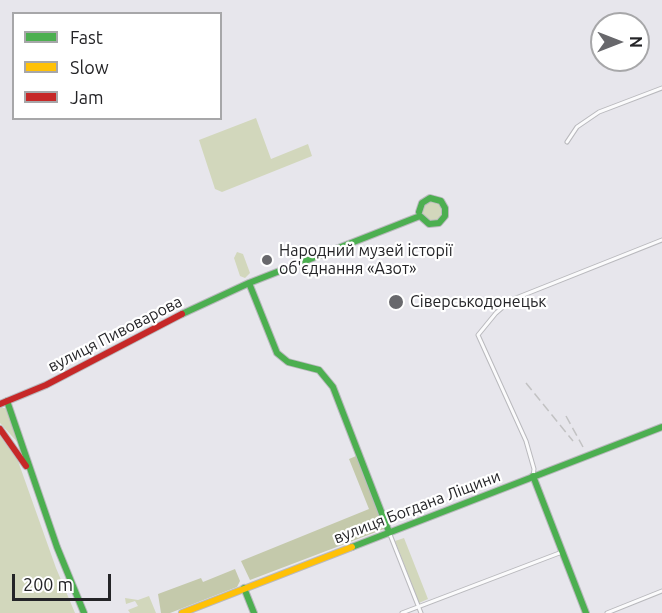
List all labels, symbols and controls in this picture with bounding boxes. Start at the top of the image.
legend [12,12,222,120]
north arrow [590,12,650,72]
text: Fast [70,27,103,47]
text: N [627,36,645,48]
text: Slow [70,57,109,77]
text: Jam [70,87,104,107]
place label: Народний музей історії об'єднання «Азот» [279,241,453,279]
marker: Народний музей історії об'єднання «Азот» [260,253,274,267]
street label: вулиця Пивоварова [45,292,185,376]
place label: Сіверськодонецьк [410,292,546,312]
marker: Сіверськодонецьк [387,293,405,311]
street label: вулиця Богдана Ліщини [331,466,503,548]
scale bar [15,562,114,600]
text: 200 m [23,574,73,594]

